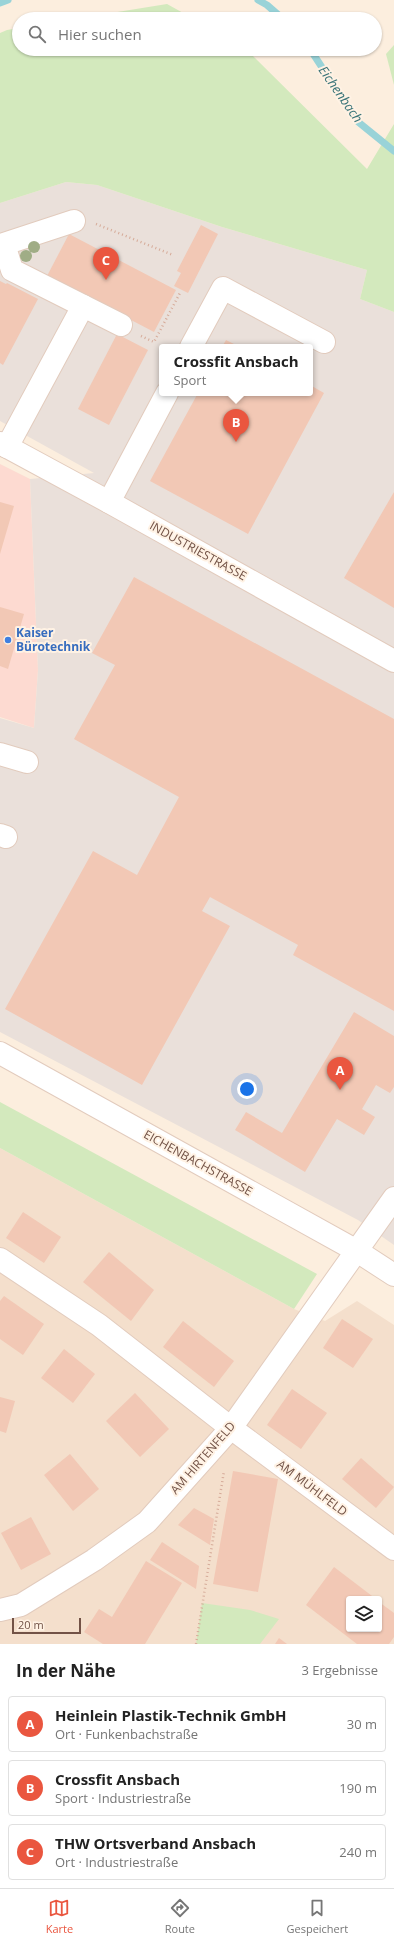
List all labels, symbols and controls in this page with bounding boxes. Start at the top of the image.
search box [12,12,382,56]
icon: search [26,23,48,45]
text: Hier suchen [58,24,142,44]
water label: Eichenbach [315,62,367,126]
pin: C [93,247,119,280]
popup [159,344,313,396]
text: Crossfit Ansbach [173,351,299,371]
text: Sport [173,371,206,389]
pin: B [223,409,249,442]
street label: INDUSTRIESTRASSE [147,517,250,584]
place label: Kaiser Bürotechnik [16,624,91,655]
marker: Kaiser Bürotechnik [3,635,13,645]
pin: A [327,1057,353,1090]
your location [237,1079,257,1099]
street label: EICHENBACHSTRASSE [141,1126,256,1200]
street label: AM HIRTENFELD [166,1418,239,1498]
street label: AM MÜHLFELD [274,1456,351,1520]
map controls [346,1596,382,1632]
button: layers [346,1596,382,1632]
scale bar [12,1616,81,1635]
text: 20 m [18,1617,44,1632]
text: In der Nähe [16,1659,115,1682]
text: 3 Ergebnisse [301,1661,378,1679]
text: Heinlein Plastik-Technik GmbH [55,1705,287,1725]
text: A [26,1715,34,1733]
text: 30 m [347,1715,377,1733]
text: Ort · Funkenbachstraße [55,1725,198,1743]
text: Crossfit Ansbach [55,1769,180,1789]
text: B [26,1779,34,1797]
text: 190 m [339,1779,377,1797]
text: Sport · Industriestraße [55,1789,191,1807]
text: THW Ortsverband Ansbach [55,1833,256,1853]
text: C [26,1843,34,1861]
text: 240 m [339,1843,377,1861]
text: Ort · Industriestraße [55,1853,178,1871]
tab: Karte [46,1897,73,1936]
tab: Route [165,1897,195,1936]
tab: Gespeichert [286,1897,348,1936]

